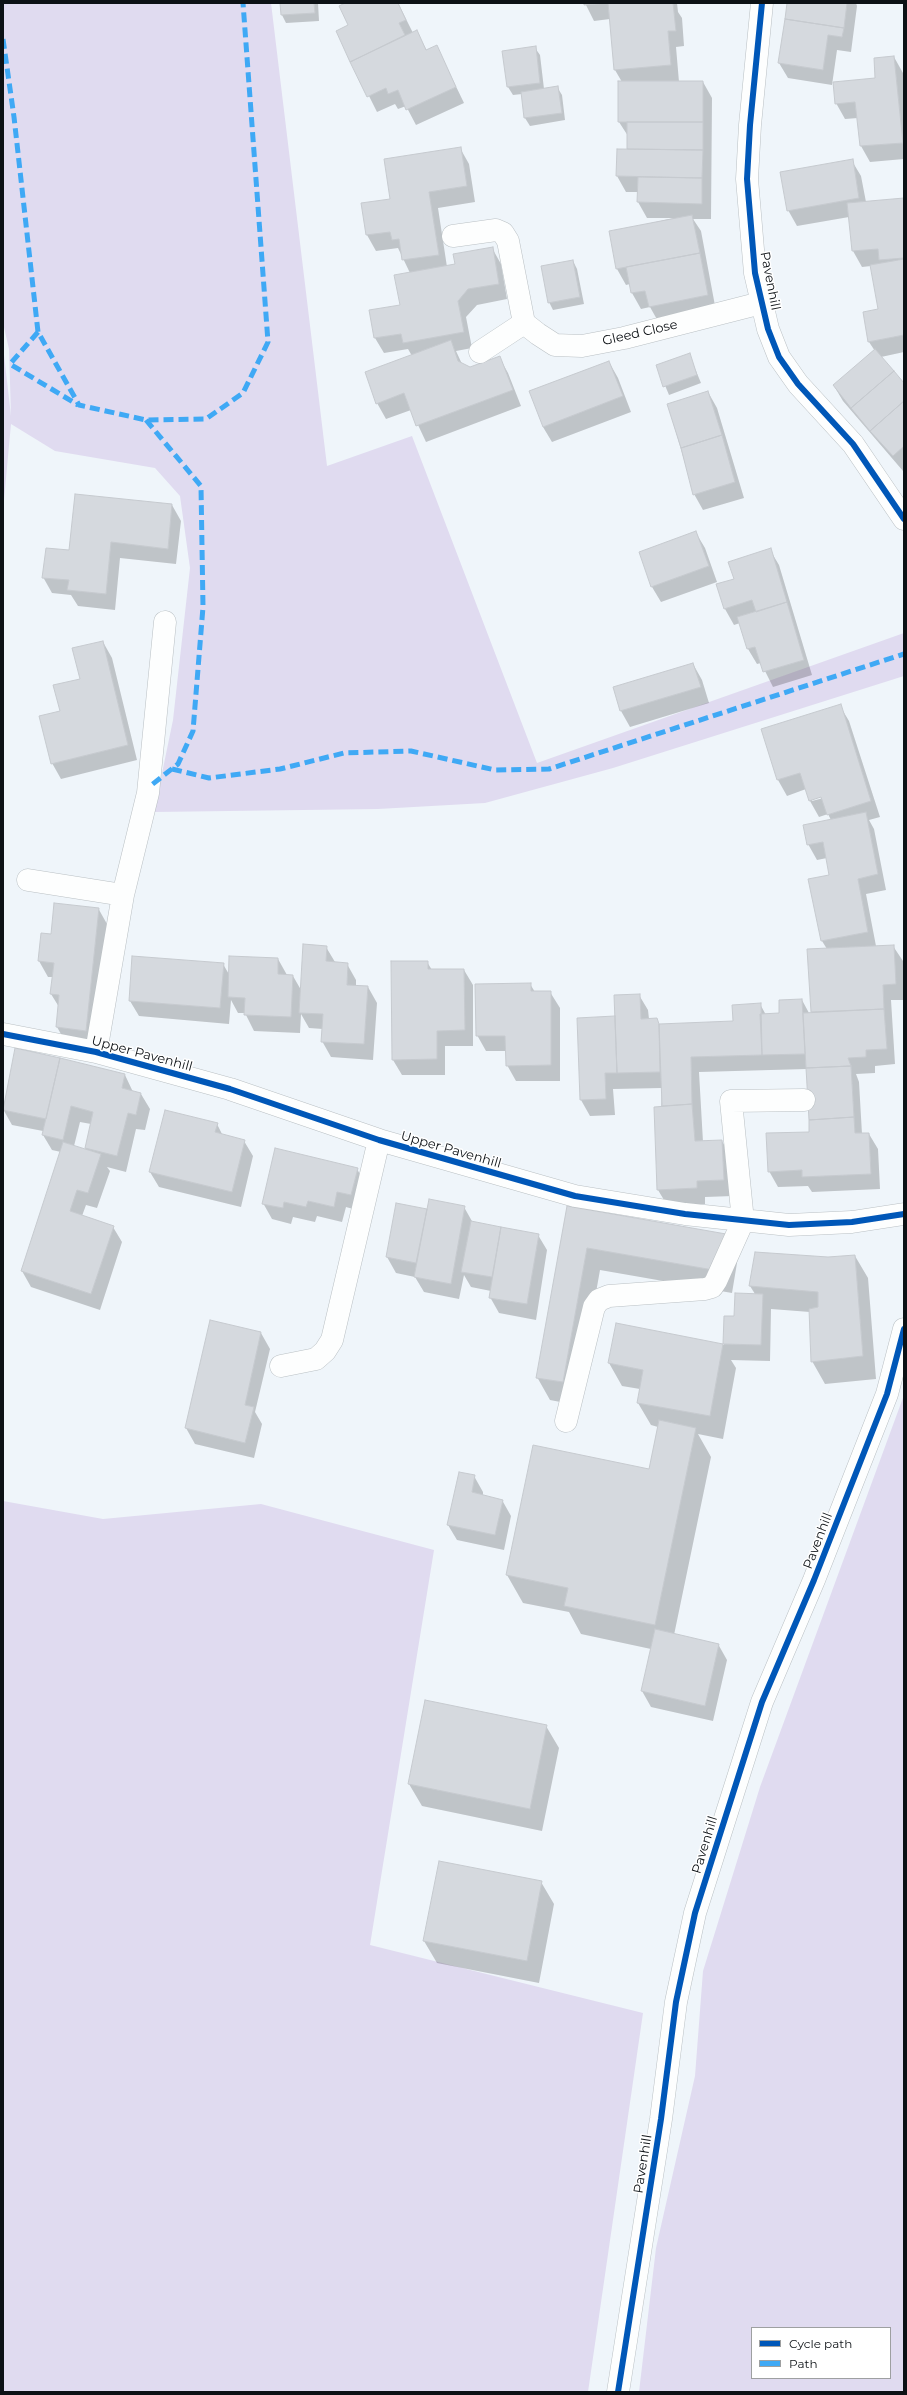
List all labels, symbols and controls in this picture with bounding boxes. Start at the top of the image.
street label: Pavenhill [757,250,783,312]
street label: Gleed Close [601,317,679,349]
street label: Upper Pavenhill [90,1033,194,1075]
street label: Upper Pavenhill [399,1128,503,1172]
street label: Pavenhill [800,1510,836,1572]
street label: Pavenhill [689,1814,721,1876]
street label: Pavenhill [631,2133,655,2195]
legend [751,2327,891,2379]
text: Cycle path [789,2336,852,2351]
text: Path [789,2356,818,2371]

